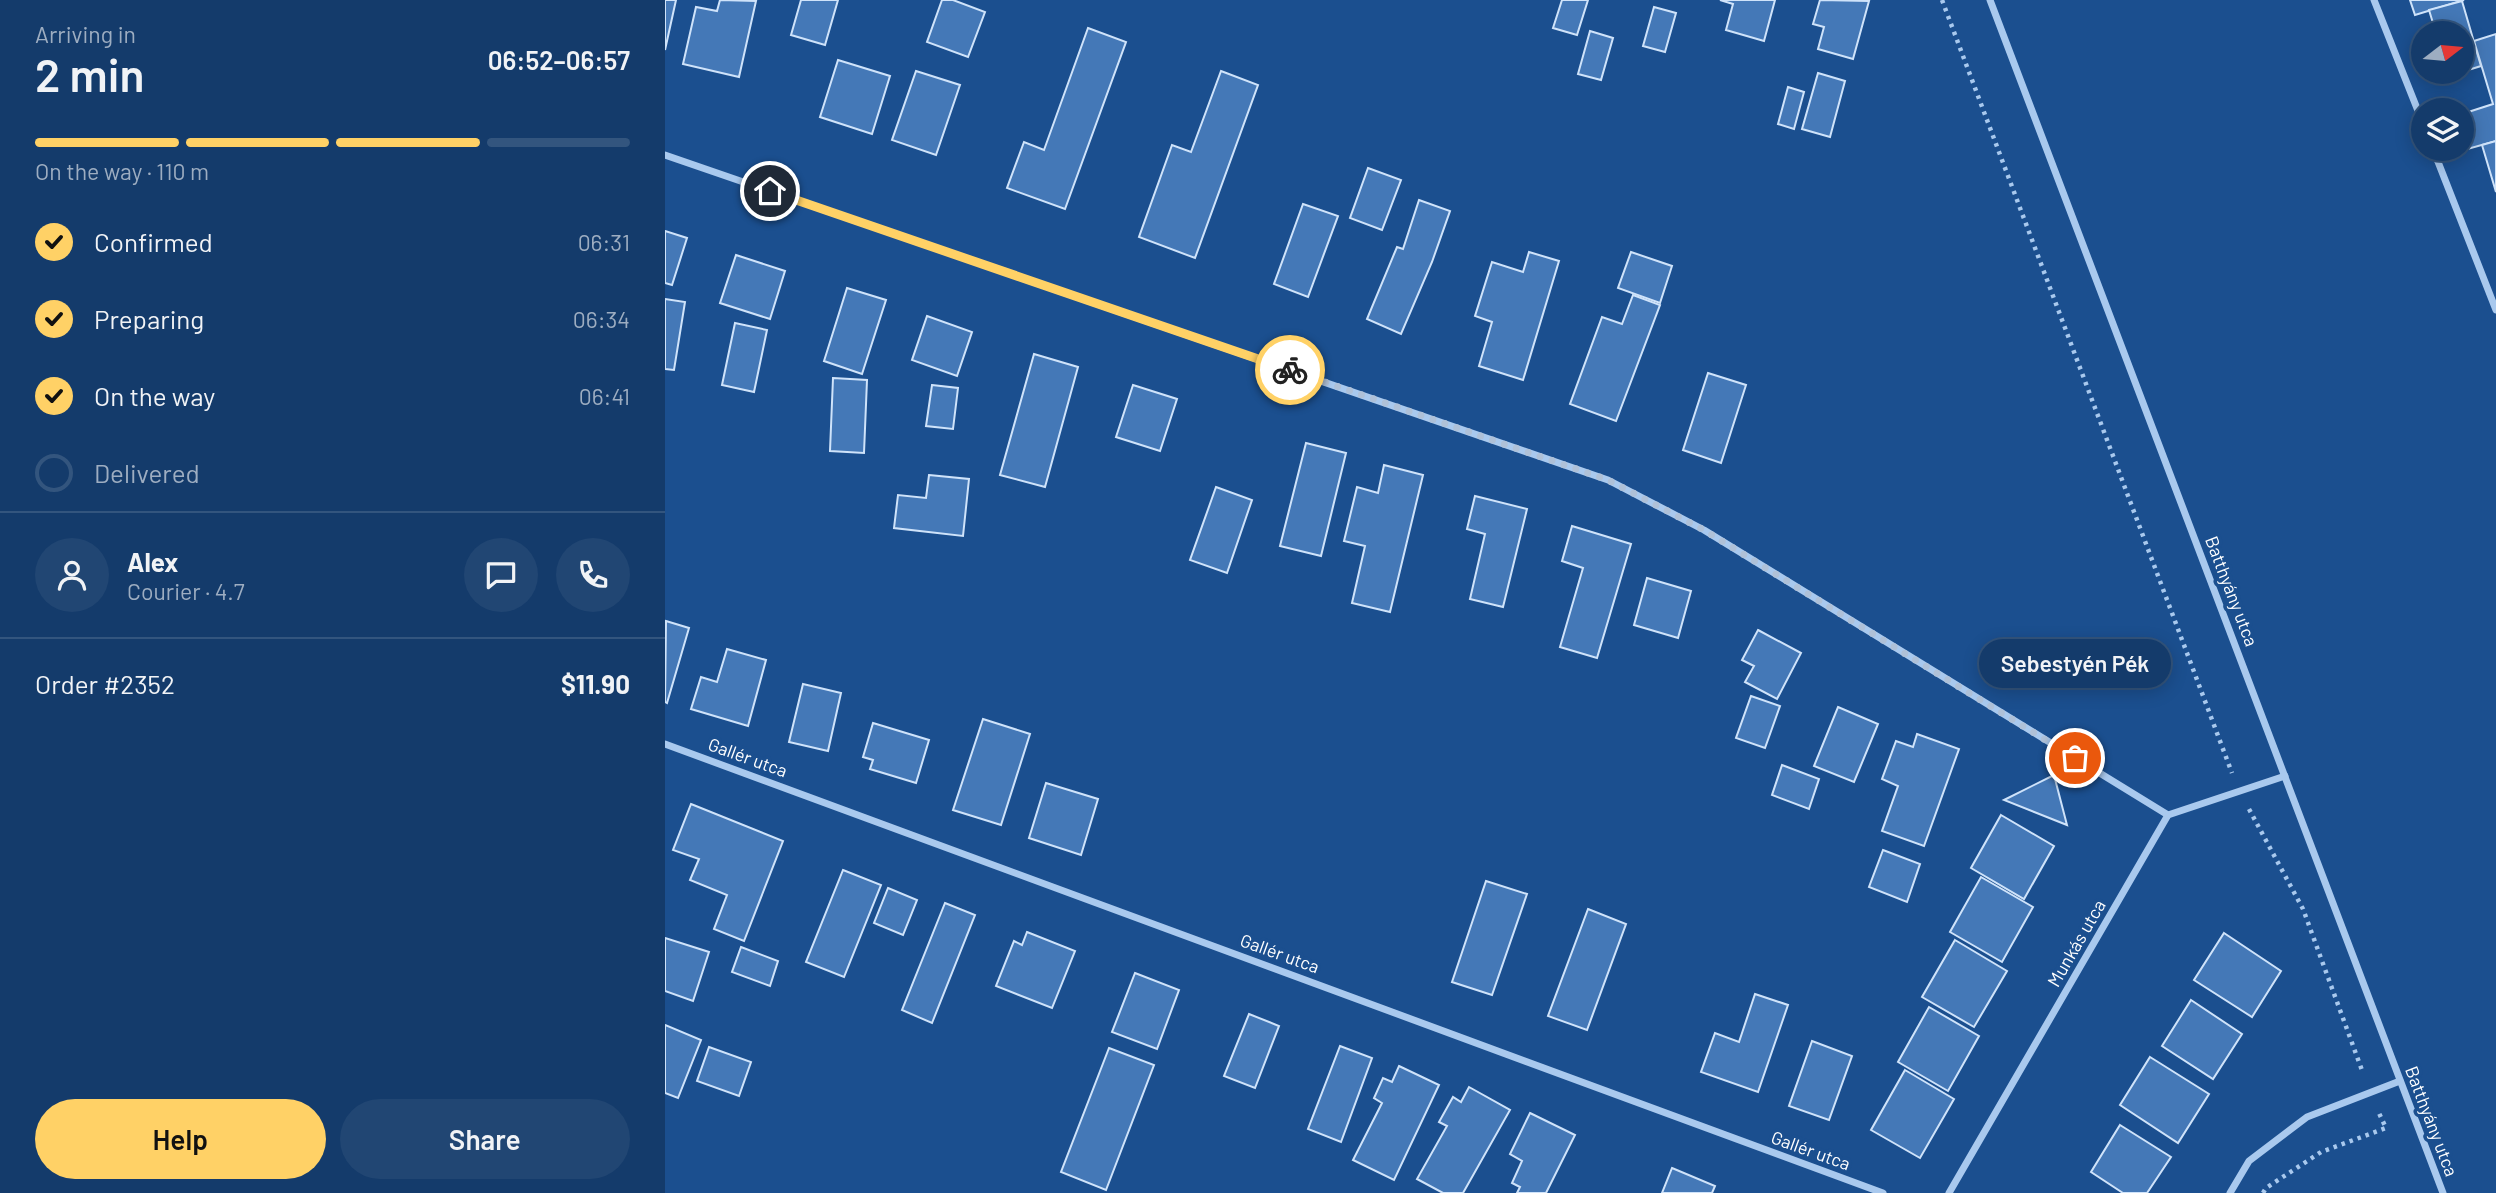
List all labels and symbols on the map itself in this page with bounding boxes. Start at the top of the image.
north arrow [2411,21,2475,84]
pin [740,161,800,221]
courier [1255,335,1325,405]
street label: Batthyány utca [2201,533,2263,649]
callout: Sebestyén Pék [1979,639,2171,688]
pin [2045,728,2105,788]
street label: Gallér utca [705,733,791,781]
street label: Munkás utca [2042,896,2110,990]
street label: Gallér utca [1237,929,1323,977]
street label: Batthyány utca [2401,1063,2463,1179]
street label: Gallér utca [1768,1126,1854,1174]

